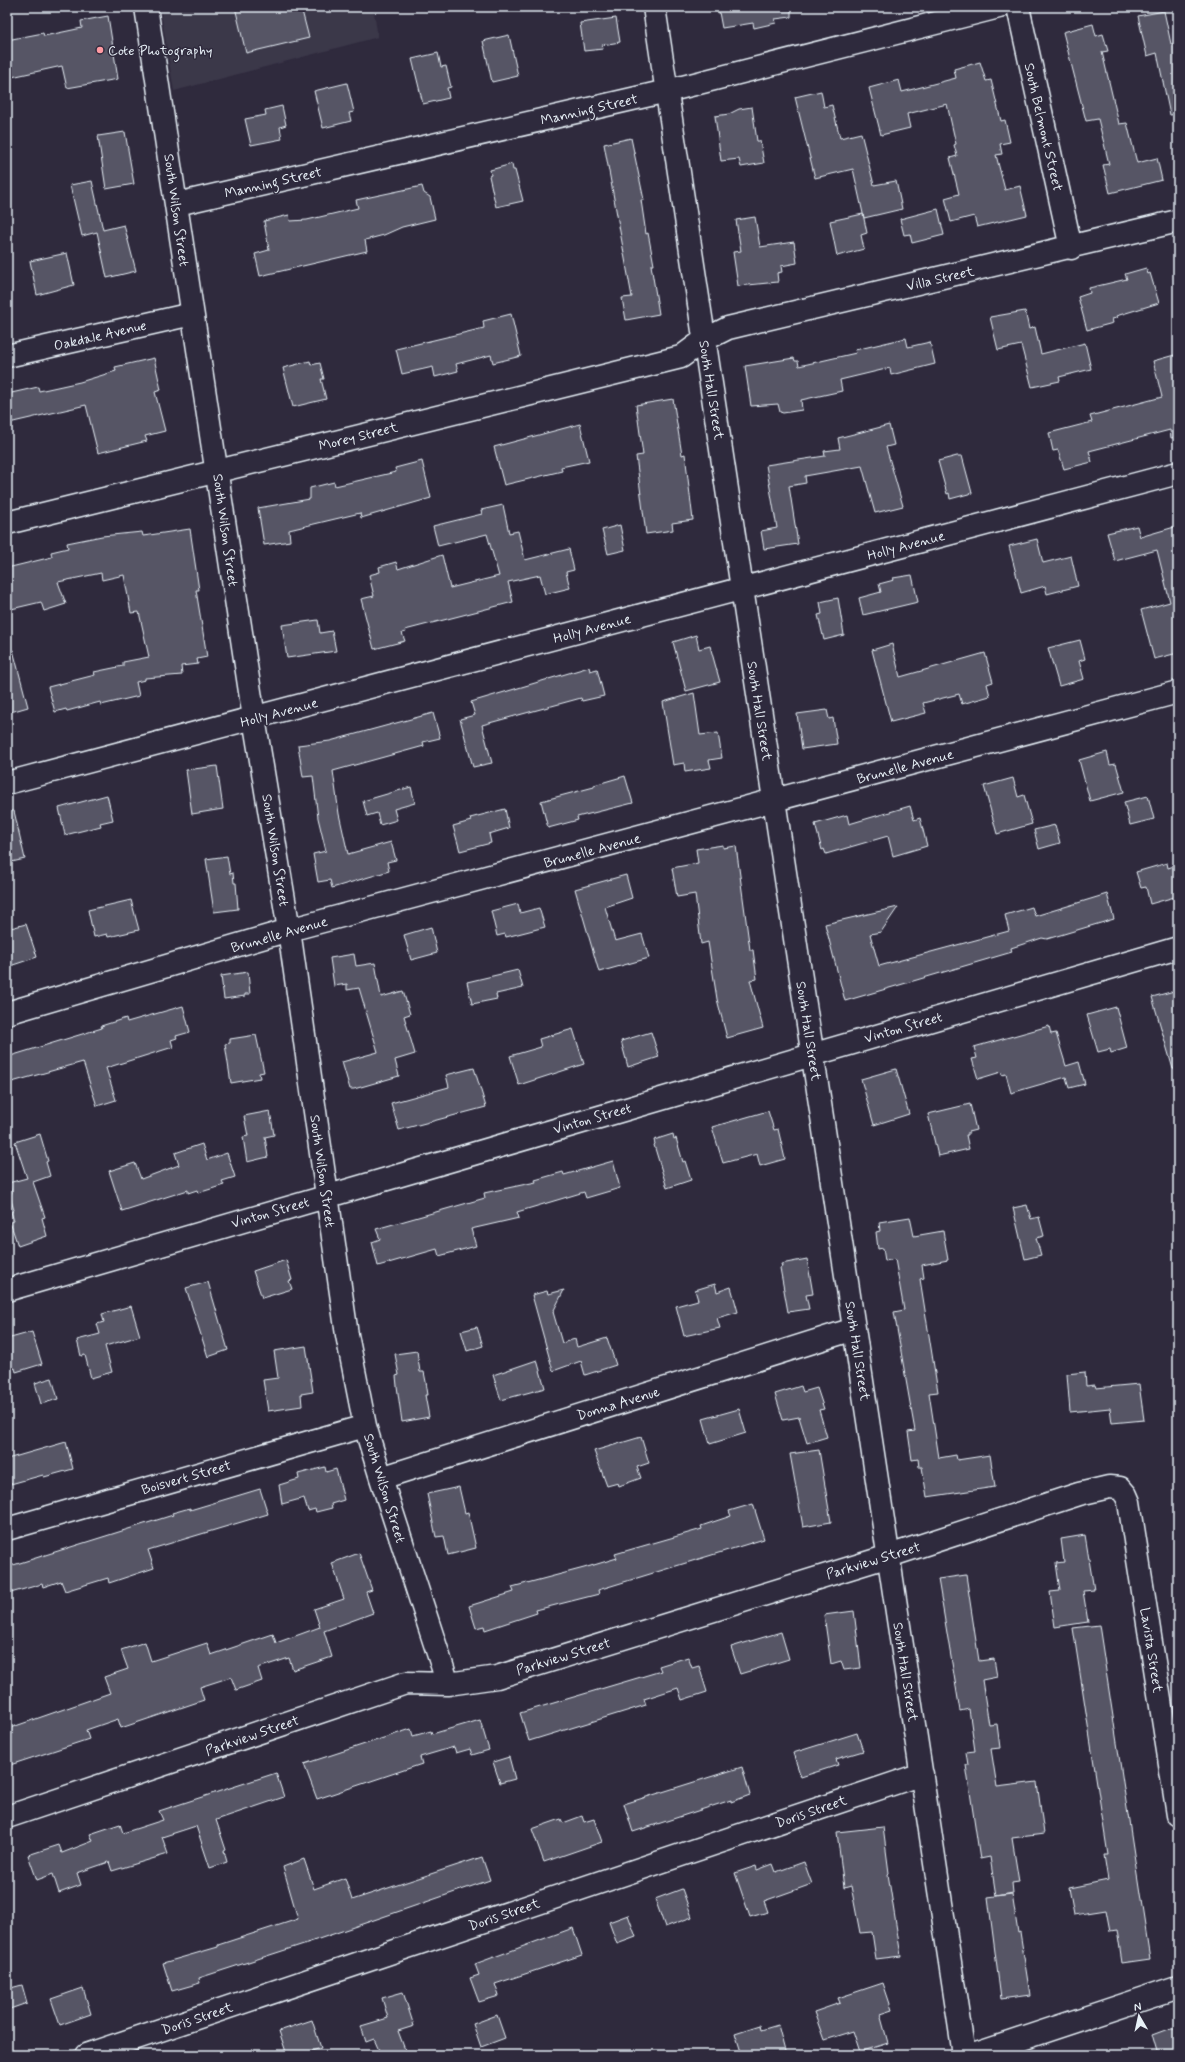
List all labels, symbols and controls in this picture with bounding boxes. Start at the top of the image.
place label: Cote Photography [108,42,212,62]
marker: Cote Photography [95,45,105,55]
street label: South Belmont Street [1020,61,1067,193]
street label: Manning Street [539,90,640,132]
street label: South Wilson Street [159,153,193,268]
street label: Manning Street [223,163,324,205]
street label: Villa Street [905,262,977,296]
street label: Oakdale Avenue [52,317,148,355]
street label: South Hall Street [694,339,728,442]
street label: Morey Street [317,418,400,455]
street label: South Wilson Street [208,473,242,588]
street label: Holly Avenue [866,527,947,565]
street label: Holly Avenue [552,610,633,648]
street label: South Hall Street [742,660,776,763]
street label: Holly Avenue [239,694,320,732]
street label: Brunelle Avenue [855,745,956,789]
street label: South Wilson Street [257,793,293,908]
street label: Brunelle Avenue [542,829,643,873]
street label: Brunelle Avenue [229,913,330,957]
street label: South Hall Street [791,980,825,1083]
street label: Vinton Street [862,1008,944,1048]
street label: Vinton Street [551,1099,633,1139]
street label: South Wilson Street [305,1114,339,1229]
street label: Vinton Street [229,1193,311,1233]
street label: South Hall Street [840,1300,874,1403]
street label: Donna Avenue [575,1383,662,1425]
street label: South Wilson Street [359,1431,409,1545]
street label: Boisvert Street [139,1456,234,1499]
street label: Parkview Street [824,1538,923,1584]
street label: Lavista Street [1135,1606,1167,1695]
street label: South Hall Street [888,1621,922,1724]
street label: Parkview Street [514,1634,613,1680]
street label: Parkview Street [203,1711,302,1760]
street label: Doris Street [773,1791,850,1833]
street label: Doris Street [466,1894,543,1936]
north arrow [1119,1996,1159,2036]
street label: Doris Street [159,1998,236,2040]
text: N [1133,2000,1142,2015]

